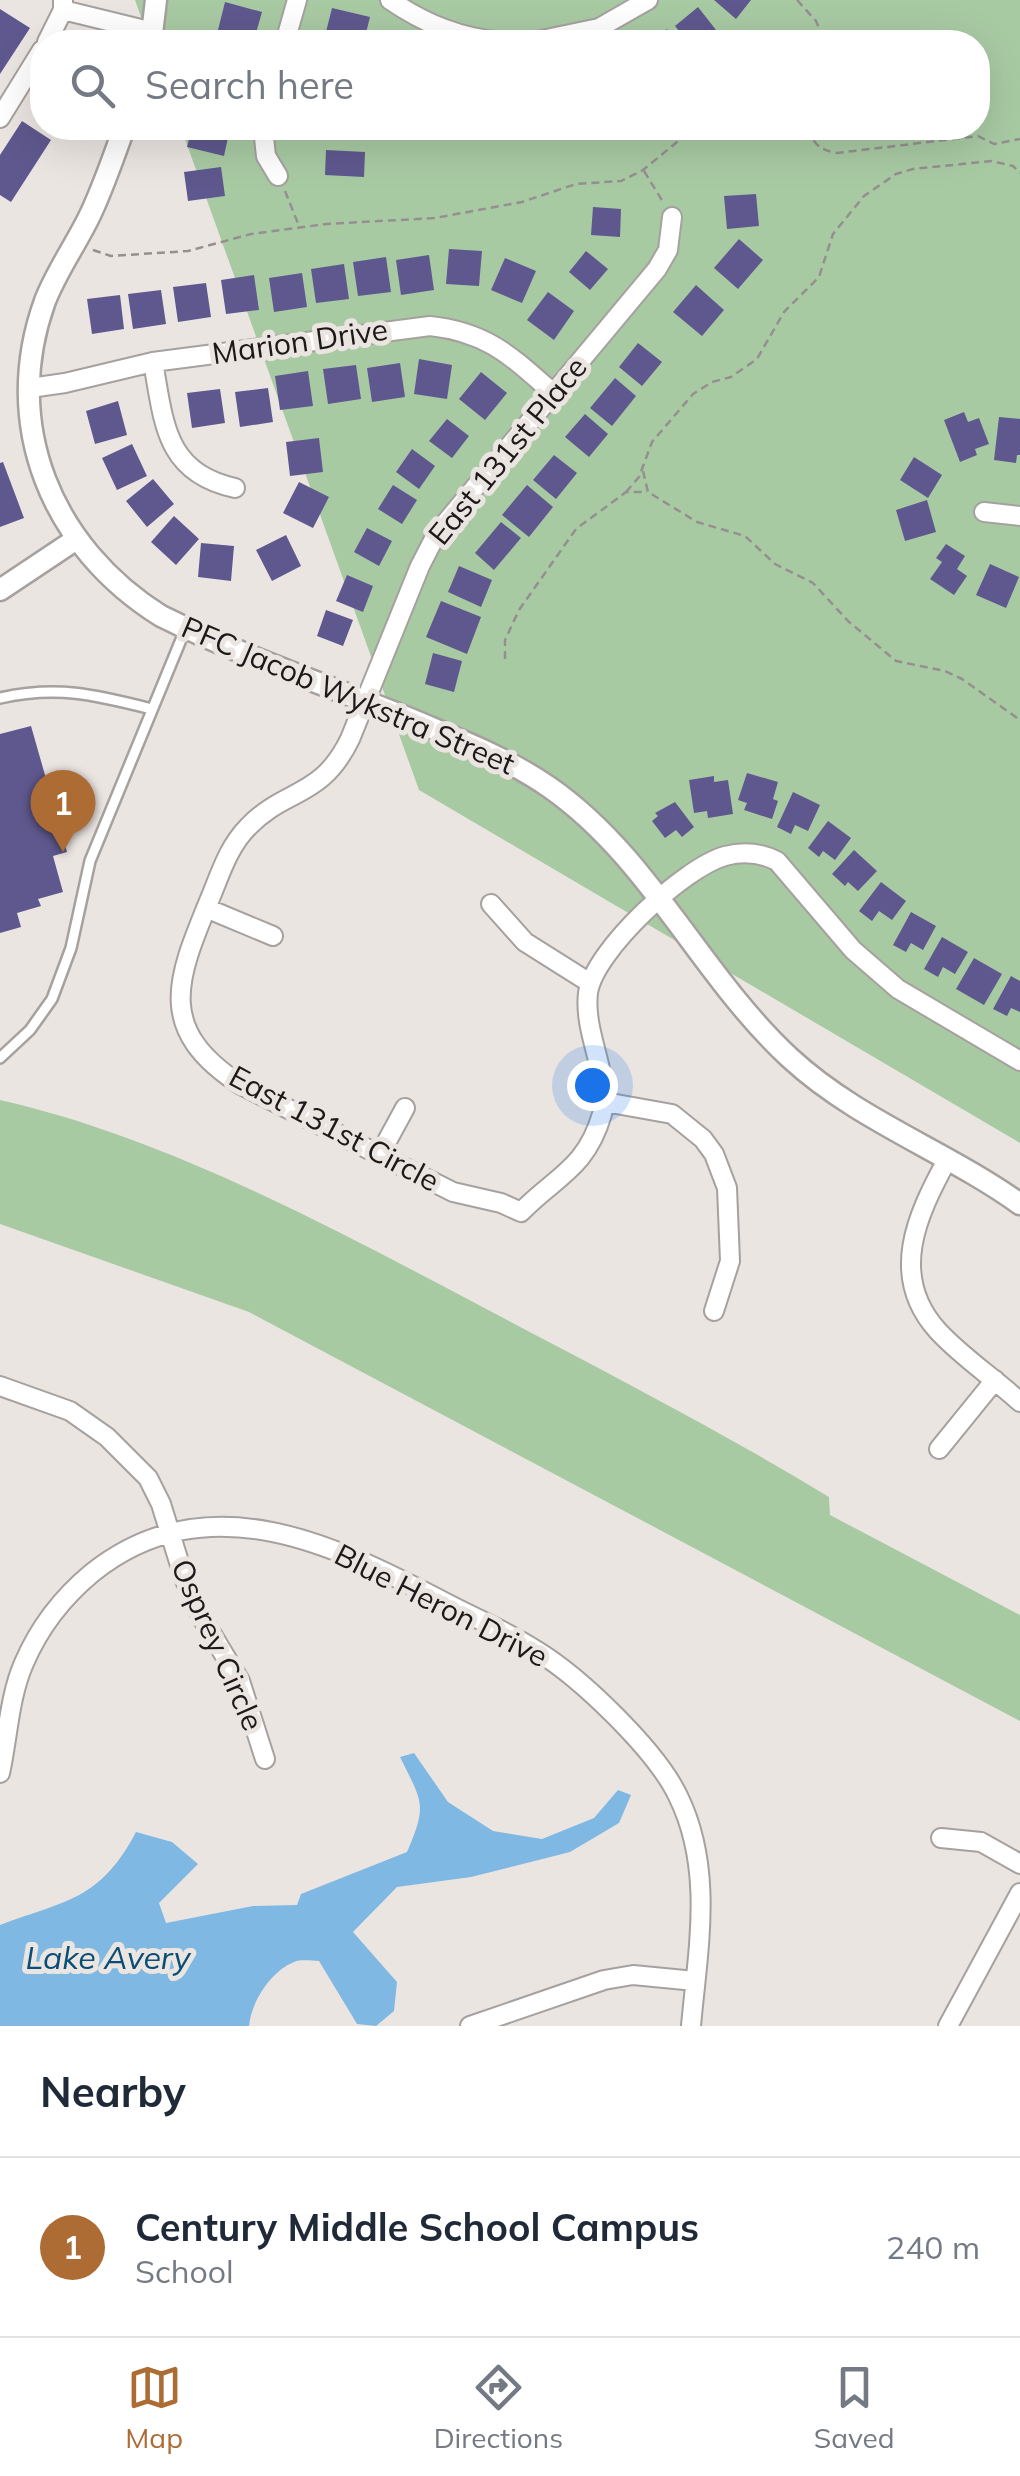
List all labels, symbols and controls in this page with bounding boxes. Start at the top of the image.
search box [30,30,990,140]
icon: search [65,58,120,113]
text: Search here [145,61,354,109]
street label: Marion Drive [210,310,390,372]
street label: East 131st Place [420,349,595,552]
street label: PFC Jacob Wykstra Street [176,608,521,783]
pin: 1 [30,770,96,852]
street label: East 131st Circle [223,1057,446,1199]
your location [567,1060,618,1111]
street label: Blue Heron Drive [329,1535,554,1675]
street label: Osprey Circle [163,1553,273,1736]
water label: Lake Avery [26,1937,191,1977]
text: Nearby [40,2065,186,2118]
text: Century Middle School Campus [135,2203,699,2251]
text: 1 [63,2227,82,2267]
text: 240 m [886,2227,980,2267]
text: School [135,2251,234,2291]
tab: Map [125,2360,183,2455]
tab: Directions [434,2360,563,2455]
tab: Saved [814,2360,895,2455]

